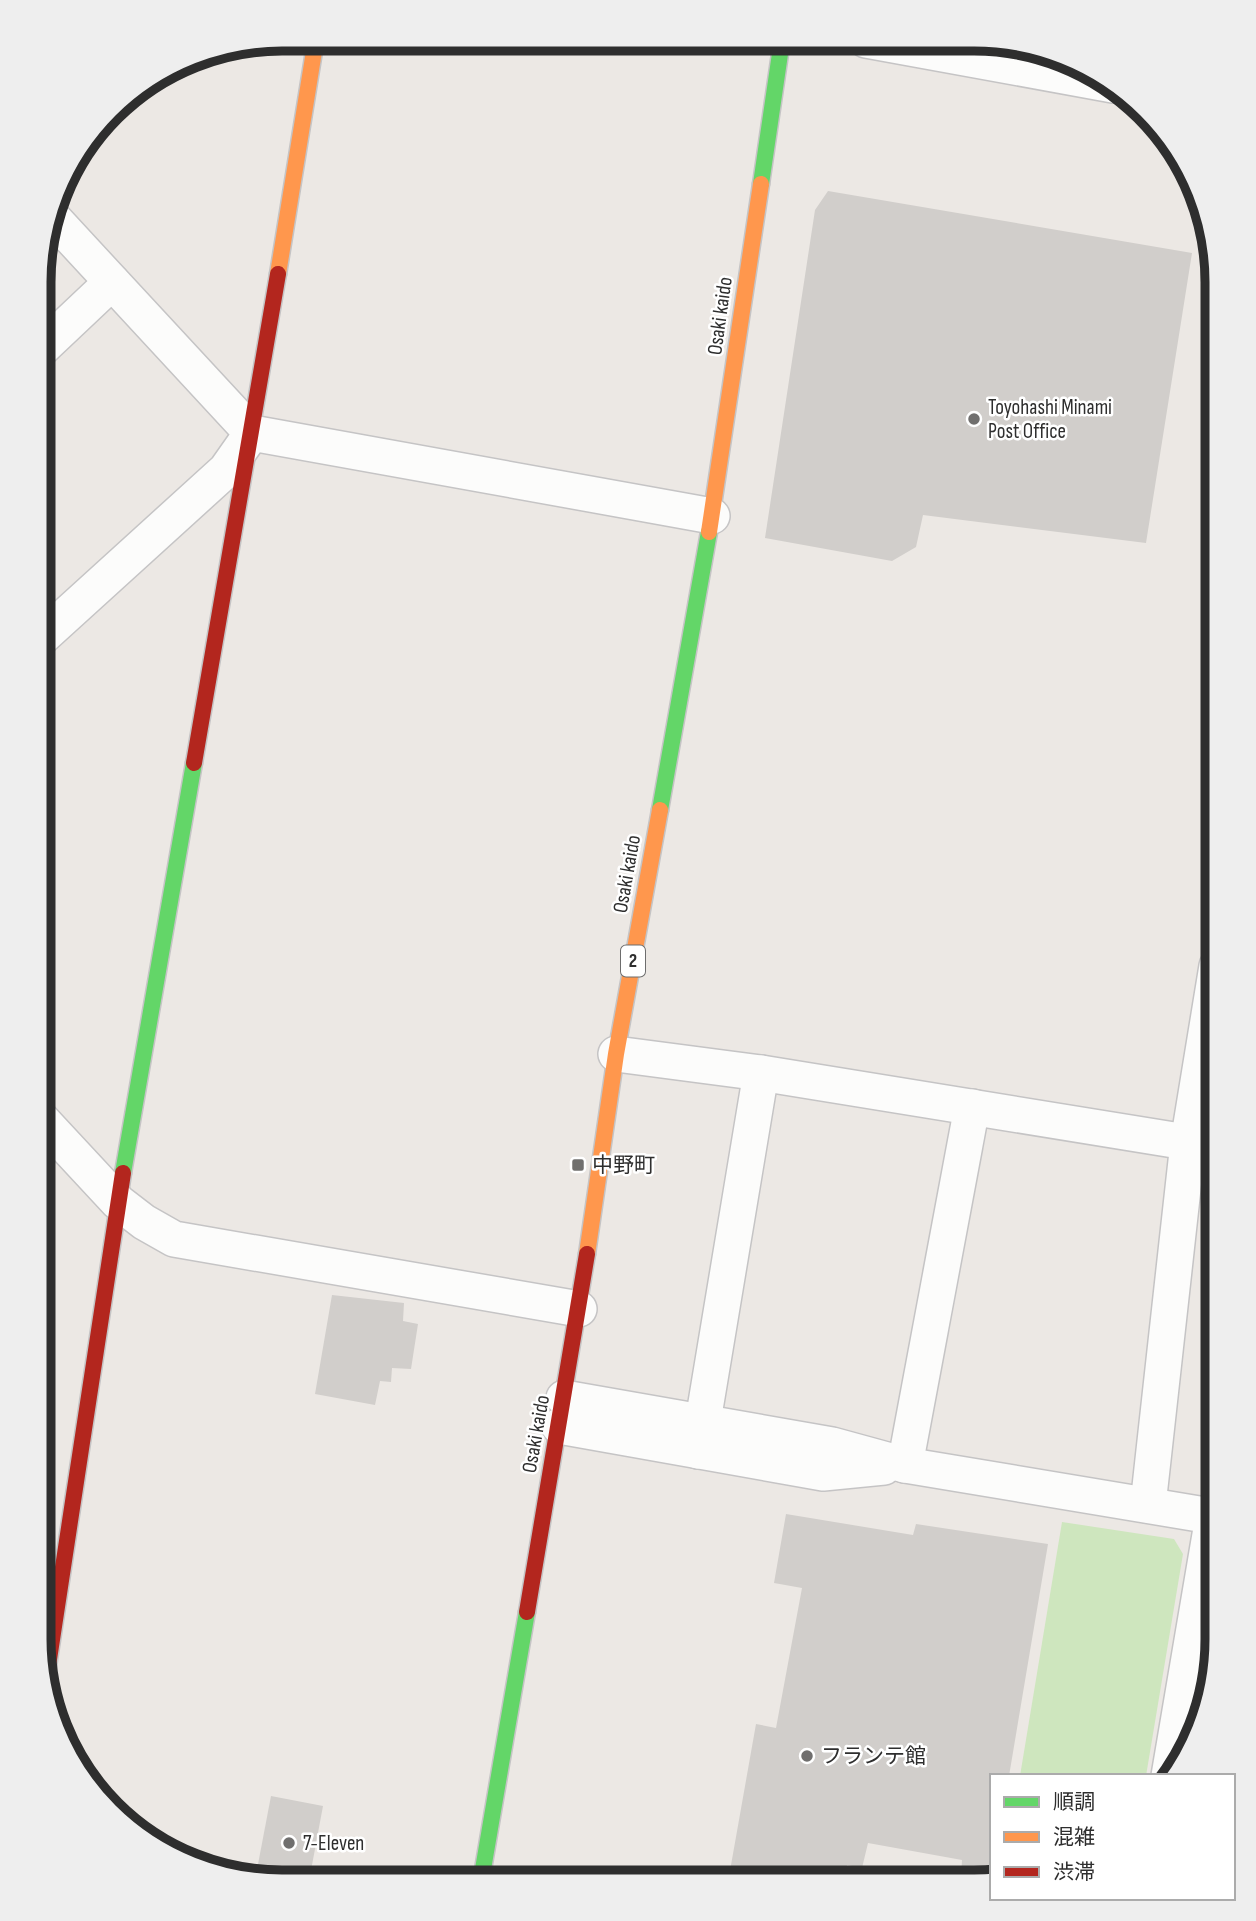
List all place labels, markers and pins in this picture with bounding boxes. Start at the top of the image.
place label: Toyohashi Minami Post Office [988,395,1112,444]
marker: Toyohashi Minami Post Office [966,411,982,427]
place label: 中野町 [592,1153,655,1178]
marker: 中野町 [570,1157,586,1173]
place label: フランテ館 [821,1744,926,1769]
marker: フランテ館 [799,1748,815,1764]
place label: 7-Eleven [303,1831,364,1856]
marker: 7-Eleven [281,1835,297,1851]

